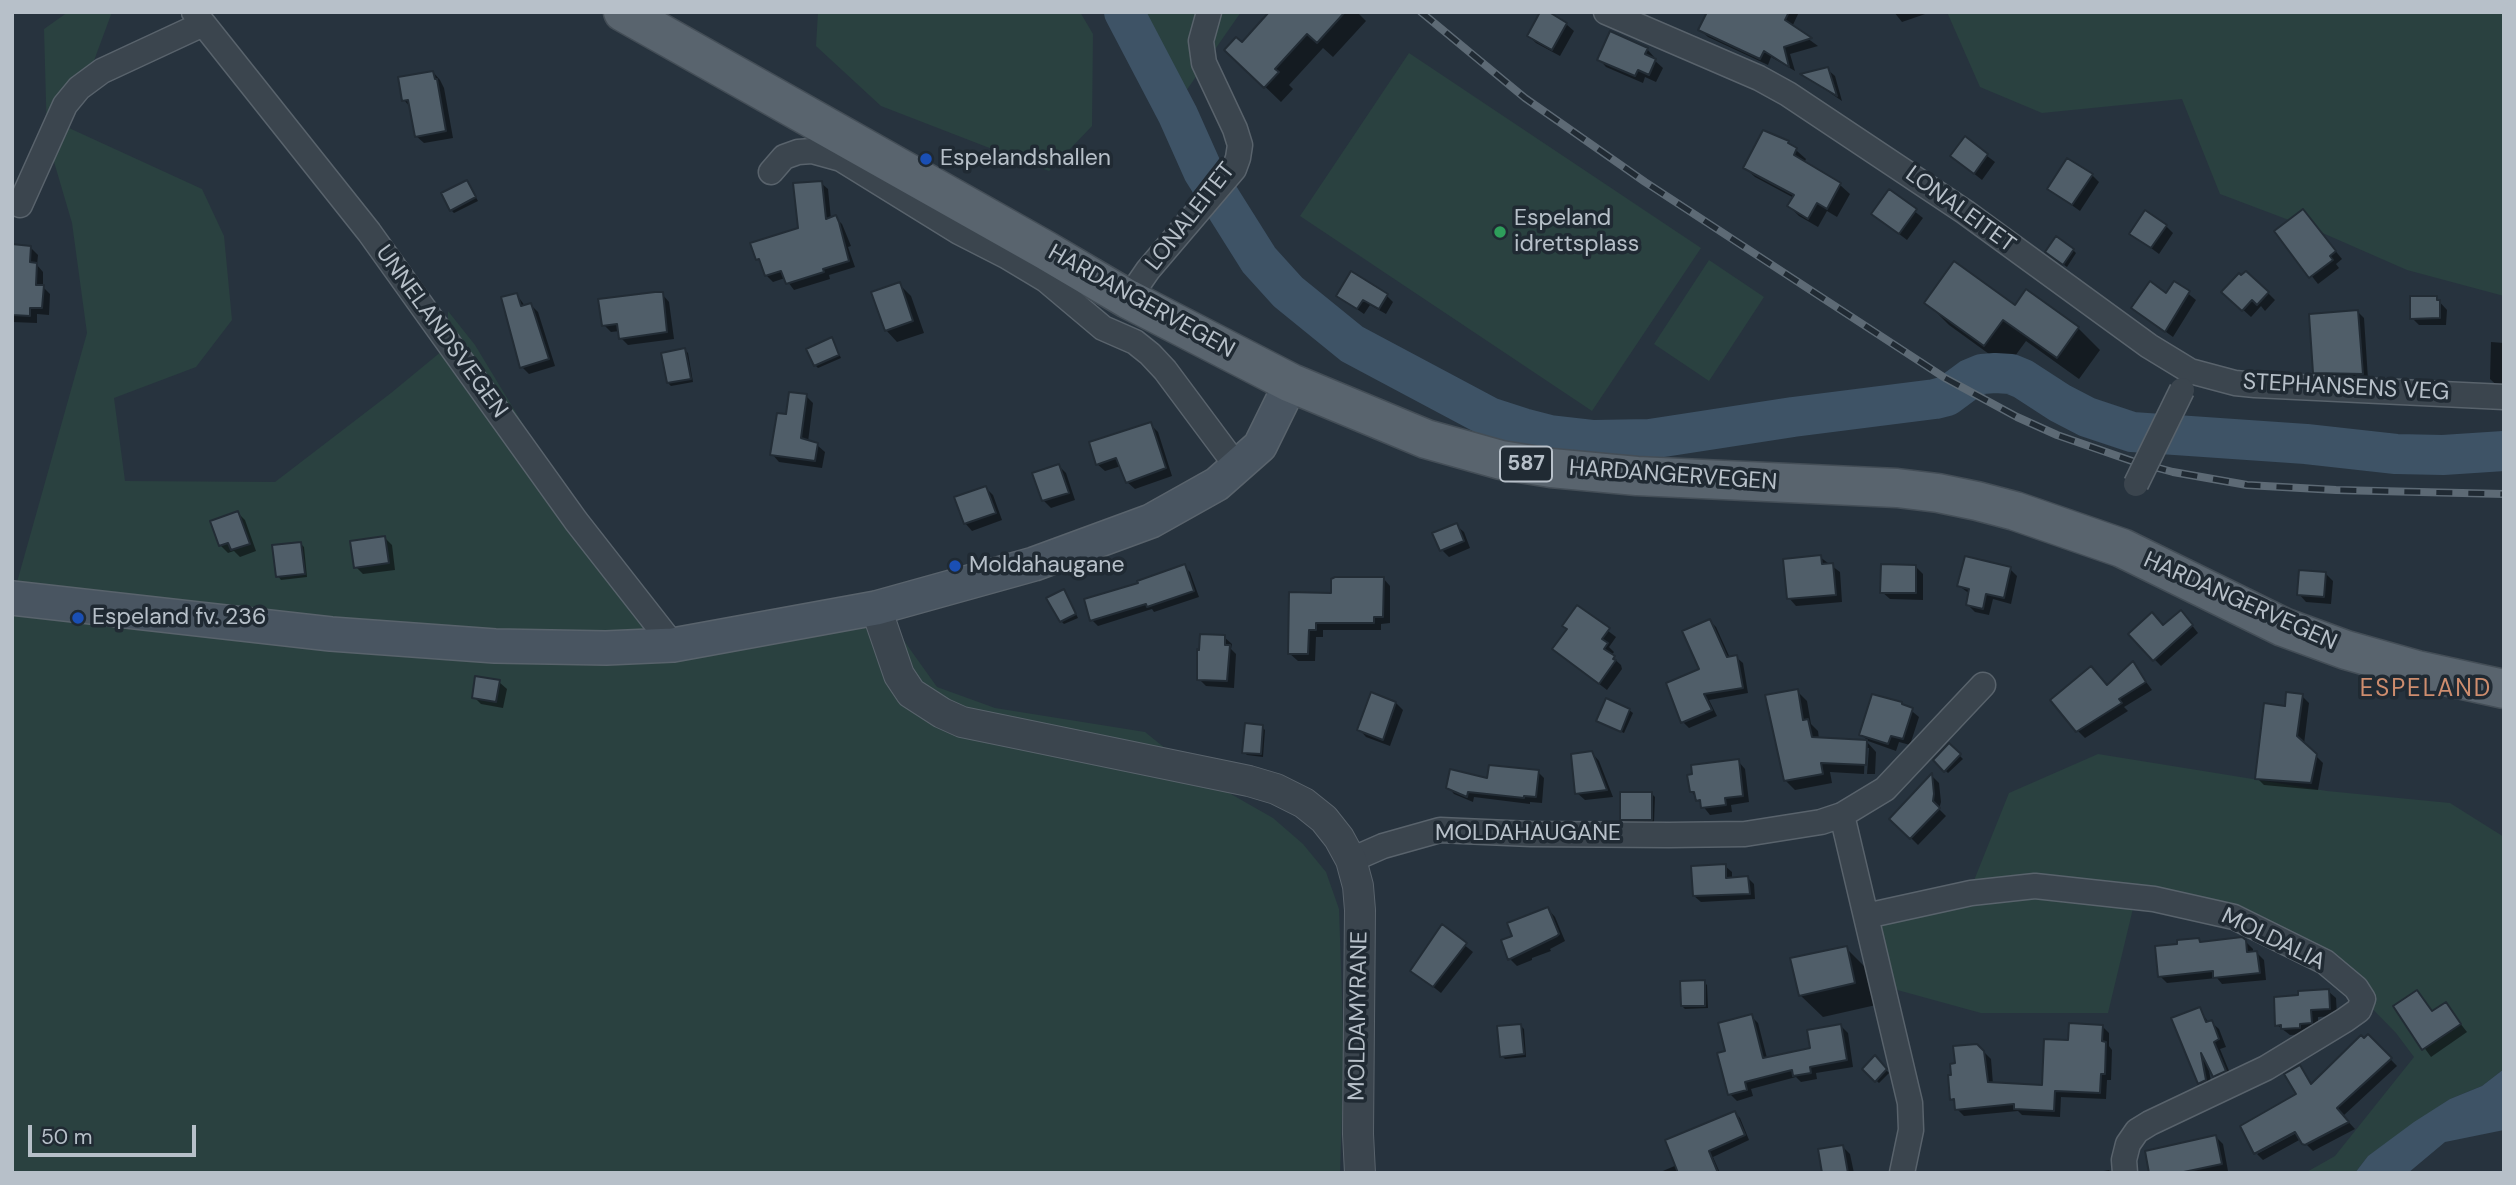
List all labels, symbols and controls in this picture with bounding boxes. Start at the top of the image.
place label: Espelandshallen [940,145,1111,173]
marker: Espelandshallen [918,151,934,167]
street label: LONALEITET [1140,158,1242,276]
street label: LONALEITET [1900,161,2020,259]
place label: Espeland idrettsplass [1514,205,1639,259]
marker: Espeland idrettsplass [1492,224,1508,240]
street label: HARDANGERVEGEN [1043,239,1239,365]
street label: UNNELANDSVEGEN [369,240,513,424]
street label: STEPHANSENS VEG [2242,369,2450,407]
road number: 587 [1500,447,1552,482]
street label: HARDANGERVEGEN [1568,455,1778,497]
street label: HARDANGERVEGEN [2139,547,2341,657]
place label: Moldahaugane [969,552,1125,580]
marker: Moldahaugane [947,558,963,574]
place label: Espeland fv. 236 [92,604,266,632]
marker: Espeland fv. 236 [70,610,86,626]
district label: ESPELAND [2361,676,2491,704]
street label: MOLDAHAUGANE [1435,820,1621,848]
street label: MOLDALIA [2217,903,2329,977]
street label: MOLDAMYRANE [1344,931,1374,1101]
scale bar [32,1112,200,1156]
text: 50 m [41,1123,92,1151]

